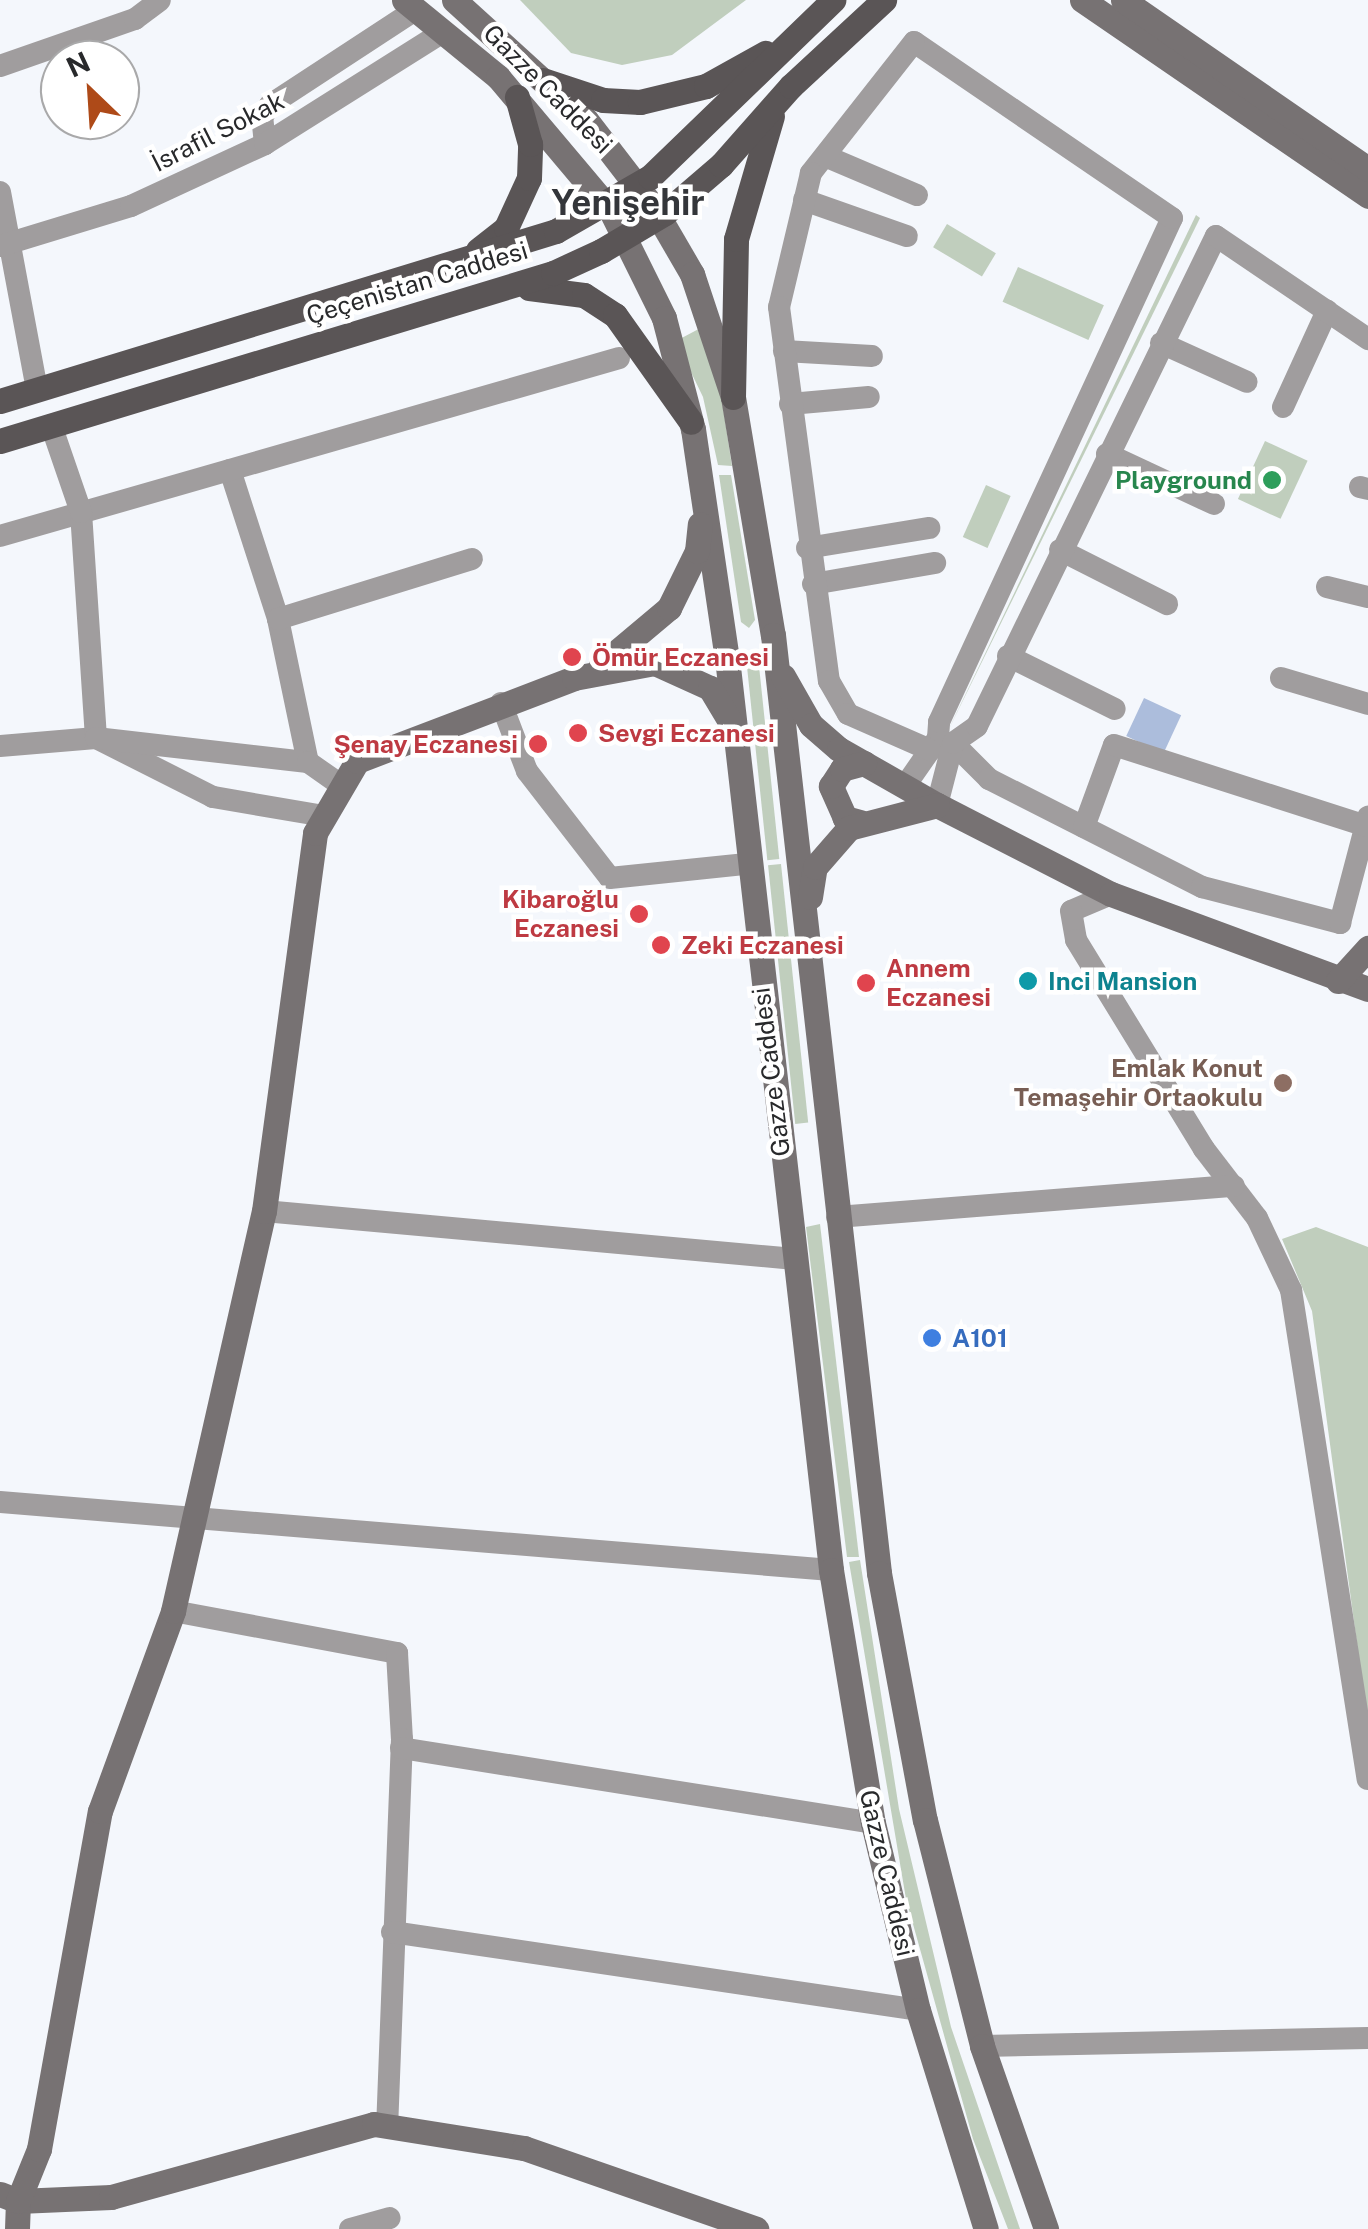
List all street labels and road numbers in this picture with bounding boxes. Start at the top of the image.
street label: Gazze Caddesi [477,18,619,160]
street label: İsrafil Sokak [147,86,289,178]
street label: Çeçenistan Caddesi [303,235,531,331]
street label: Gazze Caddesi [746,986,796,1158]
street label: Gazze Caddesi [853,1787,921,1959]

